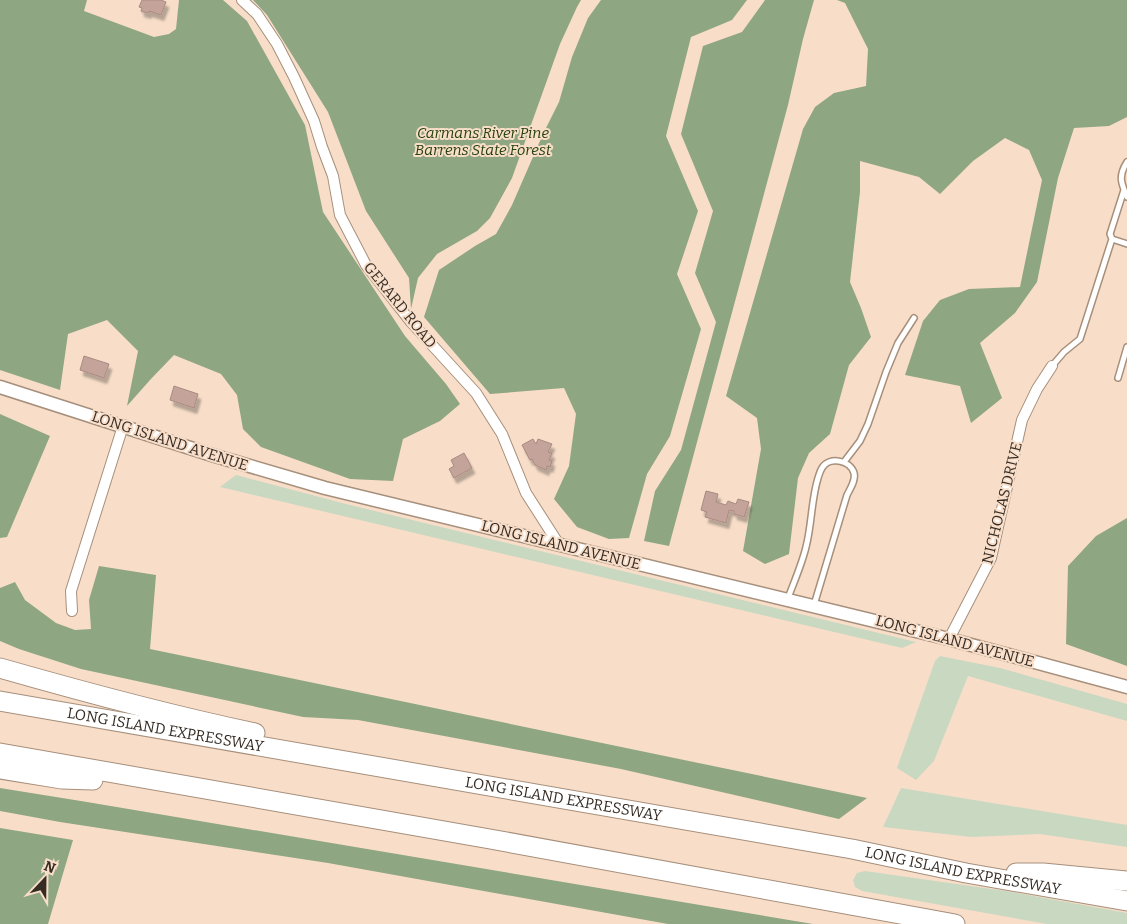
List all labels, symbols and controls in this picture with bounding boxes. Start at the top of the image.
park label: Carmans River Pine Barrens State Forest [415,124,552,159]
street label: GERARD ROAD [360,258,440,352]
street label: LONG ISLAND AVENUE [90,407,250,475]
street label: NICHOLAS DRIVE [978,440,1026,566]
street label: LONG ISLAND AVENUE [480,517,642,573]
street label: LONG ISLAND AVENUE [874,611,1036,671]
street label: LONG ISLAND EXPRESSWAY [66,704,266,756]
street label: LONG ISLAND EXPRESSWAY [464,773,664,825]
street label: LONG ISLAND EXPRESSWAY [863,843,1063,898]
north arrow [20,854,70,904]
text: N [41,858,58,877]

